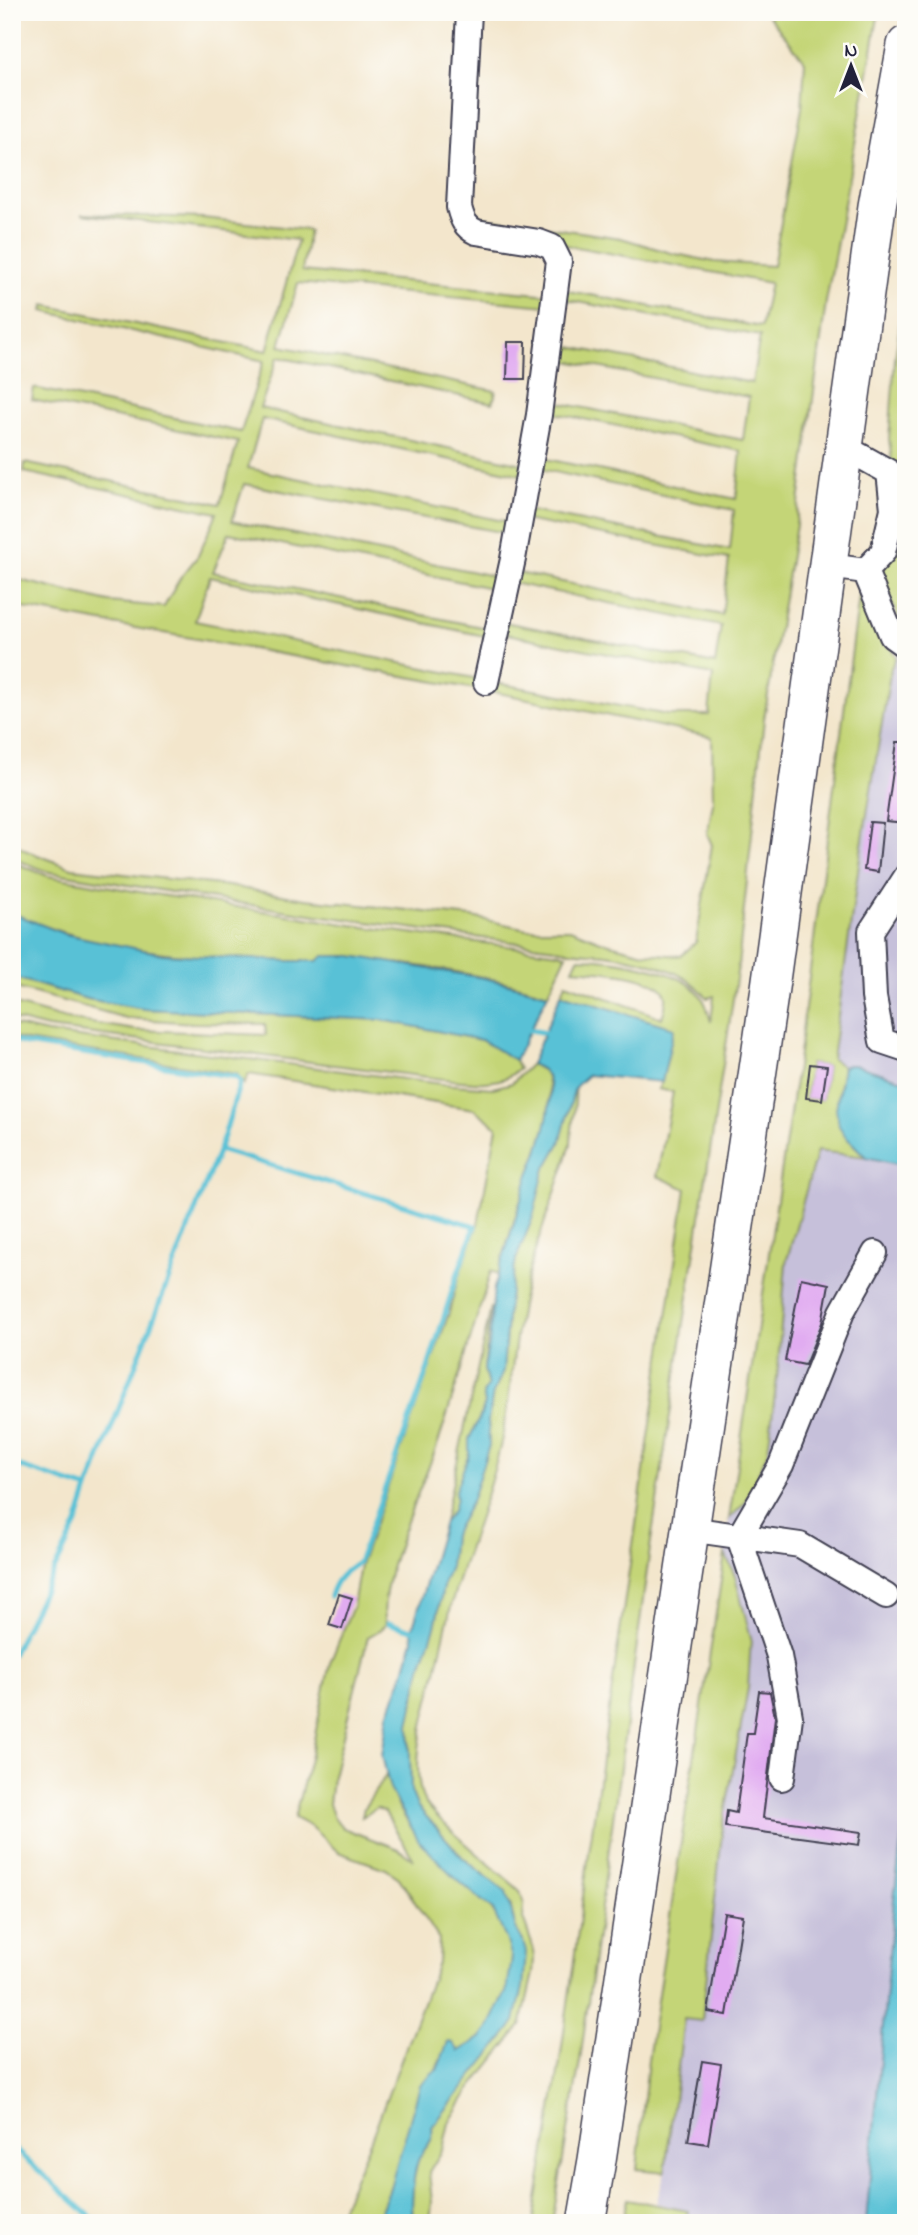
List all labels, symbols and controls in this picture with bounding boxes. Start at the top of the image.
north arrow [816,32,886,102]
text: N [845,38,858,65]

